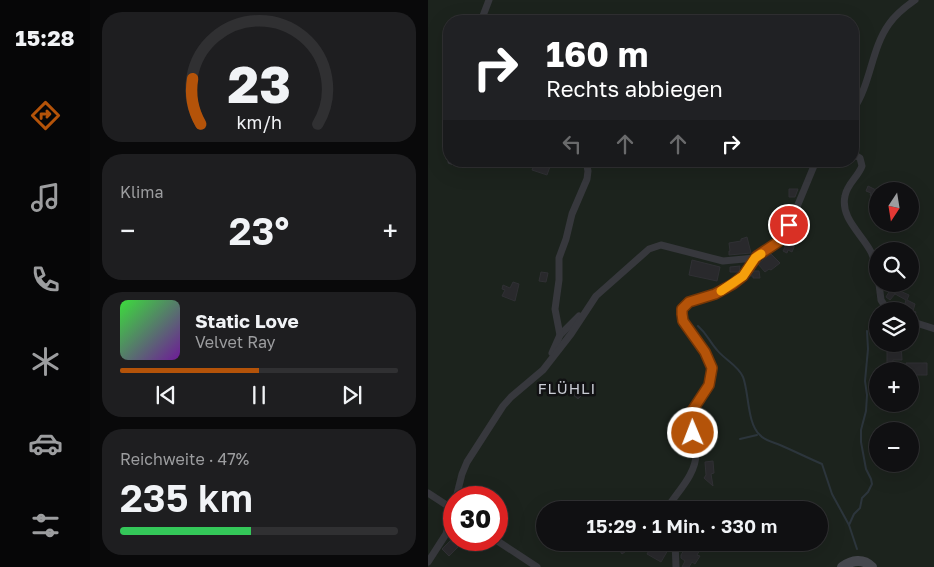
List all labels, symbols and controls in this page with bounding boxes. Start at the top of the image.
text: 15:28 [15,24,75,51]
text: 160 m [546,33,648,75]
icon: right [463,35,528,100]
text: 23 [227,52,291,114]
text: Rechts abbiegen [546,75,723,102]
icon: directions [28,98,63,133]
text: km/h [236,111,282,133]
icon: left [558,130,586,158]
icon: ahead [611,130,639,158]
icon: ahead [664,130,692,158]
icon: right [717,130,745,158]
icon: music [28,180,63,215]
text: Klima [120,182,164,202]
north arrow [869,182,919,232]
map controls [869,182,919,472]
pin [768,204,810,246]
text: 23° [229,208,289,253]
icon: arrive [775,211,803,239]
text: − [120,214,135,247]
text: + [383,214,398,247]
button: search [869,242,919,292]
icon: phone [28,262,63,297]
button: layers [869,302,919,352]
text: Static Love [195,309,299,332]
text: Velvet Ray [195,332,276,352]
icon: climate [28,344,63,379]
button: + [869,362,919,412]
district label: FLÜHLI [538,379,596,397]
icon: previous [152,381,180,409]
icon: pause [245,381,273,409]
icon: next [338,381,366,409]
position arrow [666,406,718,458]
button: − [869,422,919,472]
icon: car [28,426,63,461]
text: Reichweite · 47% [120,449,249,469]
text: 235 km [120,475,253,520]
speed limit sign: 30 [443,486,508,551]
icon: filters [28,508,63,543]
text: 15:29 · 1 Min. · 330 m [587,514,777,537]

